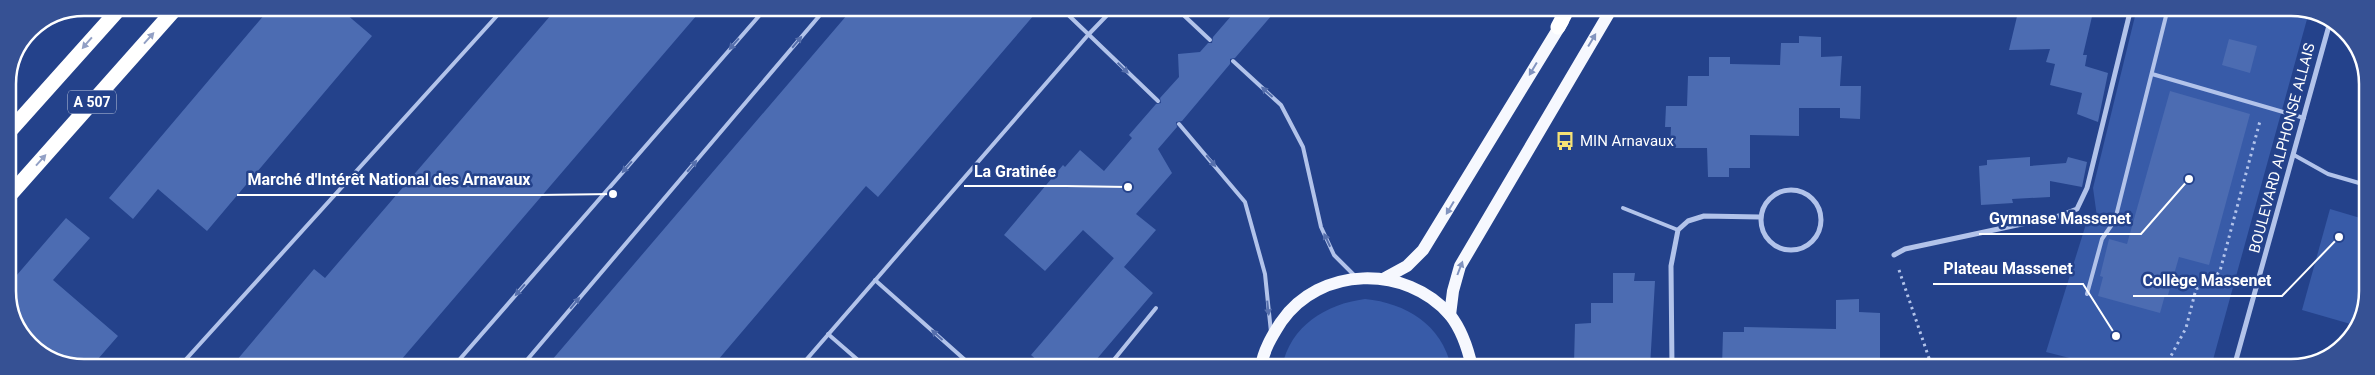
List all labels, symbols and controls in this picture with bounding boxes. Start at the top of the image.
one-way arrow [143,33,155,45]
one-way arrow [1588,34,1597,47]
one-way arrow [791,36,802,48]
one-way arrow [81,37,92,50]
one-way arrow [728,38,739,51]
street label: BOULEVARD ALPHONSE ALLAIS [2245,41,2319,255]
one-way arrow [1116,62,1128,74]
one-way arrow [1529,62,1538,75]
one-way arrow [1261,86,1273,98]
road number: A 507 [68,90,116,114]
bus stop icon: MIN Arnavaux [1554,130,1576,152]
place label: MIN Arnavaux [1580,132,1674,150]
one-way arrow [35,154,47,166]
one-way arrow [1205,154,1216,167]
callout: La Gratinée [964,155,1066,186]
one-way arrow [686,160,697,172]
one-way arrow [622,161,633,173]
text: La Gratinée [974,162,1056,181]
callout: Marché d'Intérêt National des Arnavaux [237,164,540,195]
text: Marché d'Intérêt National des Arnavaux [247,170,531,189]
one-way arrow [1446,202,1455,215]
callout: Gymnase Massenet [1979,203,2141,234]
text: Gymnase Massenet [1989,209,2132,228]
one-way arrow [1323,232,1331,247]
callout: Plateau Massenet [1933,253,2083,284]
text: Plateau Massenet [1943,259,2073,278]
one-way arrow [1456,260,1464,275]
callout: Collège Massenet [2133,265,2282,296]
text: Collège Massenet [2142,271,2272,290]
one-way arrow [515,283,526,296]
one-way arrow [570,297,581,310]
one-way arrow [1264,301,1272,317]
one-way arrow [931,330,943,341]

